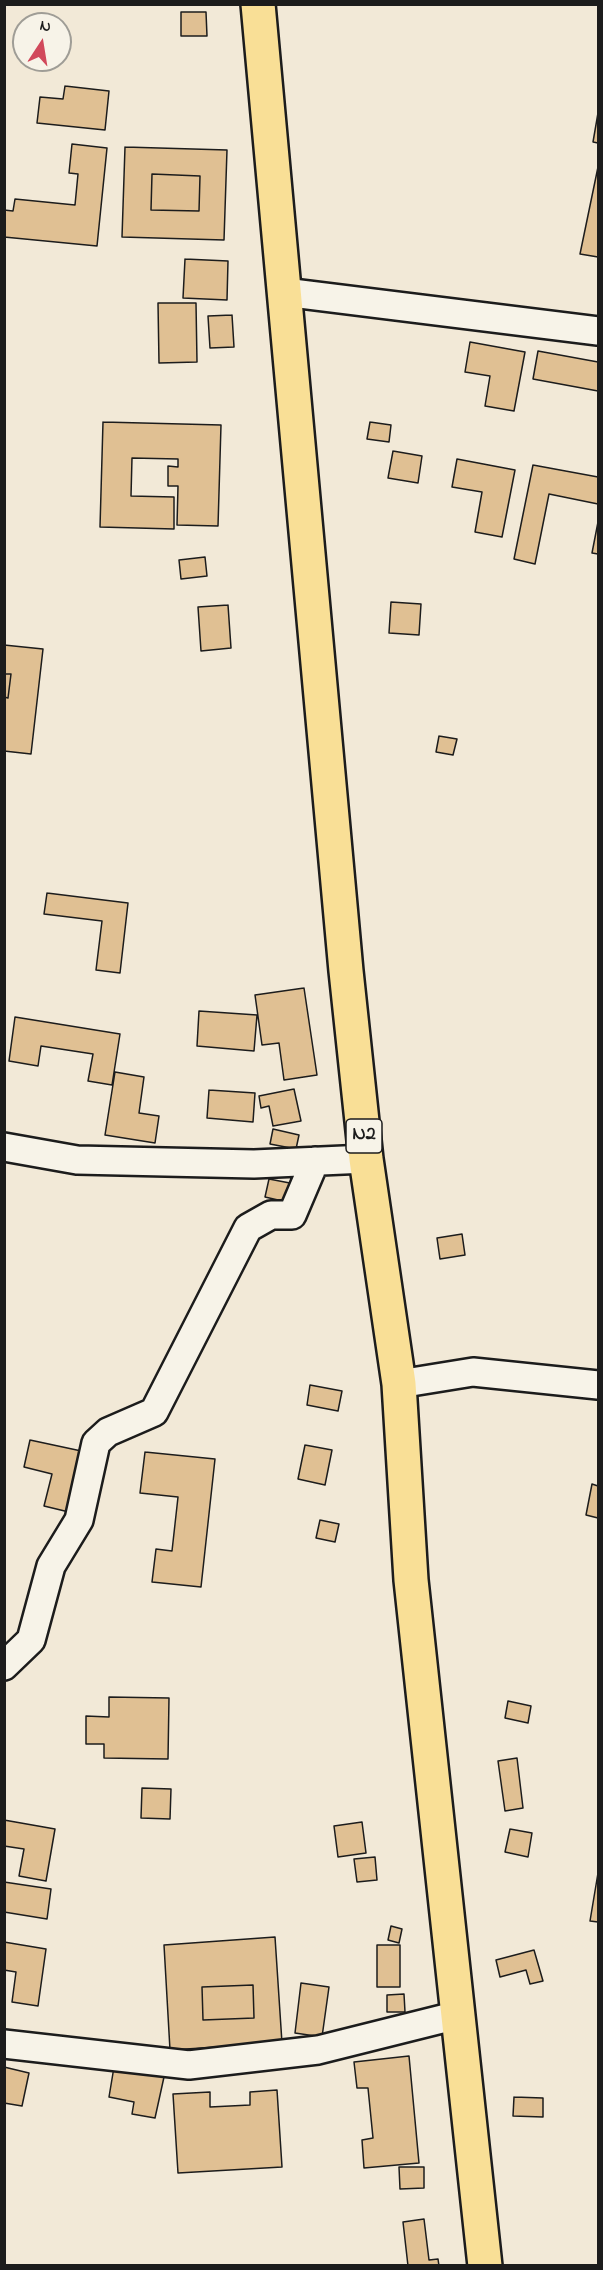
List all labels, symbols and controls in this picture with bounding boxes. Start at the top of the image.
north arrow [12,12,72,72]
text: N [38,13,53,39]
road number: N2 [346,1119,382,1153]

